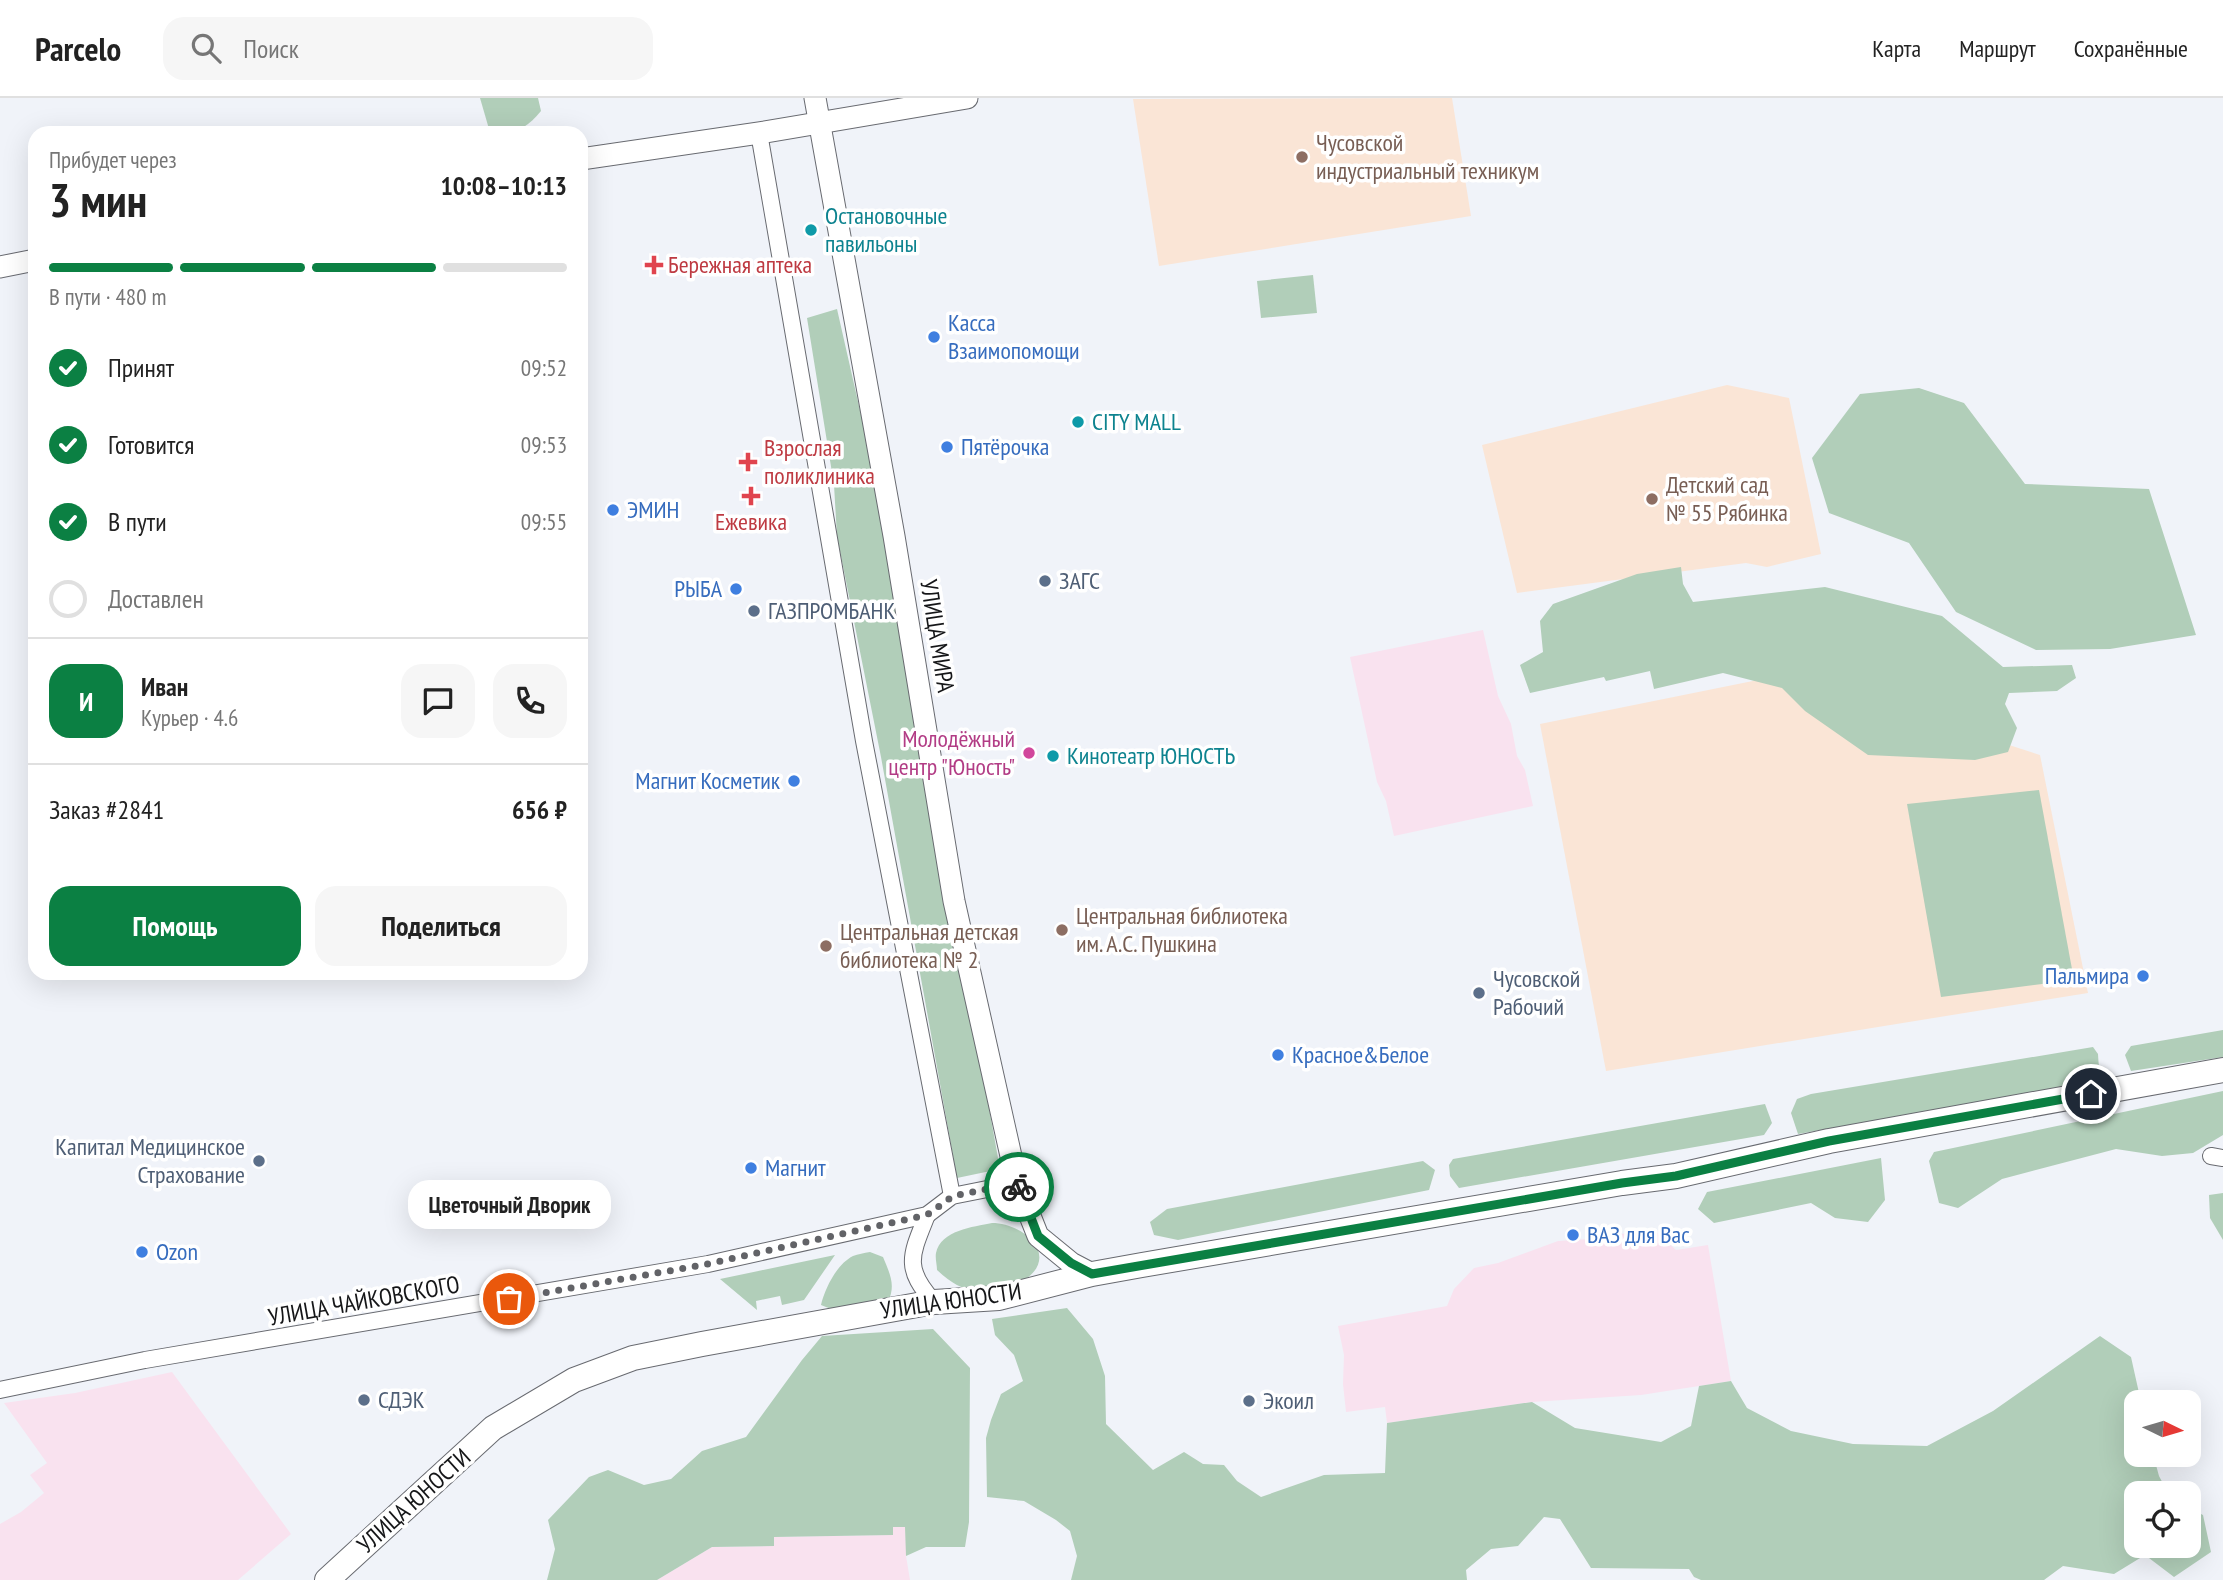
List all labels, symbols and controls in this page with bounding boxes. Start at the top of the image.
search box [163,17,653,80]
text: Parcelo [35,27,121,70]
icon: search [187,29,225,67]
text: Поиск [243,32,299,65]
text: Карта [1872,33,1921,64]
text: Маршрут [1959,33,2036,64]
text: Сохранённые [2074,33,2188,64]
place label: Чусовской индустриальный техникум [1316,127,1539,186]
text: Прибудет через [49,145,177,174]
marker: Чусовской индустриальный техникум [1294,149,1310,165]
text: 10:08–10:13 [440,169,567,202]
text: 3 мин [49,170,147,230]
place label: Остановочные павильоны [825,200,947,259]
marker: Остановочные павильоны [803,222,819,238]
place label: Бережная аптека [668,249,812,280]
marker: Бережная аптека [646,257,662,273]
text: В пути · 480 m [49,282,166,311]
place label: Касса Взаимопомощи [948,307,1080,366]
marker: Касса Взаимопомощи [926,329,942,345]
icon: check [49,349,87,387]
text: Принят [108,351,174,384]
text: 09:52 [521,353,567,382]
place label: CITY MALL [1092,406,1181,437]
marker: CITY MALL [1070,414,1086,430]
icon: check [49,426,87,464]
text: Готовится [108,428,194,461]
text: 09:53 [521,430,567,459]
place label: Пятёрочка [961,431,1049,462]
place label: Взрослая поликлиника [764,432,875,491]
marker: Пятёрочка [939,439,955,455]
marker: Взрослая поликлиника [738,452,758,472]
place label: Детский сад № 55 Рябинка [1666,469,1788,528]
marker: Ежевика [743,488,759,504]
marker: Детский сад № 55 Рябинка [1644,491,1660,507]
place label: ЭМИН [627,494,679,525]
marker: ЭМИН [605,502,621,518]
icon: check [49,503,87,541]
text: В пути [108,505,167,538]
place label: Ежевика [715,506,787,537]
text: 09:55 [521,507,567,536]
place label: ЗАГС [1059,565,1100,596]
place label: РЫБА [674,573,723,604]
marker: ЗАГС [1037,573,1053,589]
street label: УЛИЦА МИРА [913,577,962,695]
marker: РЫБА [728,581,744,597]
text: Доставлен [108,582,204,615]
place label: ГАЗПРОМБАНК [768,595,895,626]
marker: ГАЗПРОМБАНК [746,603,762,619]
button: chat [401,664,475,738]
button: phone [493,664,567,738]
text: Иван [141,670,188,703]
text: И [79,685,93,718]
text: Курьер · 4.6 [141,703,238,732]
place label: Молодёжный центр "Юность" [888,723,1015,782]
place label: Кинотеатр ЮНОСТЬ [1067,740,1235,771]
marker: Молодёжный центр "Юность" [1021,745,1037,761]
marker: Кинотеатр ЮНОСТЬ [1045,748,1061,764]
place label: Магнит Косметик [635,765,781,796]
marker: Магнит Косметик [786,773,802,789]
text: Заказ #2841 [49,793,164,826]
text: 656 ₽ [512,793,567,826]
button: Помощь [49,886,301,966]
button: Поделиться [315,886,567,966]
place label: Центральная библиотека им. А.С. Пушкина [1076,900,1288,959]
place label: Центральная детская библиотека № 2 [840,916,1019,975]
marker: Центральная библиотека им. А.С. Пушкина [1054,922,1070,938]
marker: Центральная детская библиотека № 2 [818,938,834,954]
place label: Пальмира [2045,960,2129,991]
place label: Чусовской Рабочий [1493,963,1580,1022]
marker: Пальмира [2135,968,2151,984]
marker: Чусовской Рабочий [1471,985,1487,1001]
place label: Красное&Белое [1292,1039,1429,1070]
marker: Красное&Белое [1270,1047,1286,1063]
pin [2061,1064,2121,1124]
icon: home [2072,1075,2110,1113]
place label: Капитал Медицинское Страхование [55,1131,245,1190]
place label: Магнит [765,1152,826,1183]
courier [984,1152,1054,1222]
marker: Капитал Медицинское Страхование [251,1153,267,1169]
marker: Магнит [743,1160,759,1176]
icon: bike [1000,1168,1038,1206]
callout: Цветочный Дворик [407,1180,610,1229]
text: Цветочный Дворик [429,1190,590,1219]
place label: ВАЗ для Вас [1587,1219,1690,1250]
marker: ВАЗ для Вас [1565,1227,1581,1243]
place label: Ozon [156,1236,198,1267]
marker: Ozon [134,1244,150,1260]
street label: УЛИЦА ЧАЙКОВСКОГО [266,1268,462,1333]
pin [479,1269,539,1329]
street label: УЛИЦА ЮНОСТИ [878,1275,1023,1326]
icon: bag [490,1280,528,1318]
place label: СДЭК [378,1384,425,1415]
place label: Экоил [1263,1385,1314,1416]
north arrow [2124,1390,2202,1466]
map controls [2124,1390,2201,1558]
marker: СДЭК [356,1392,372,1408]
marker: Экоил [1241,1393,1257,1409]
street label: УЛИЦА ЮНОСТИ [351,1442,477,1560]
button: locate [2124,1481,2201,1558]

